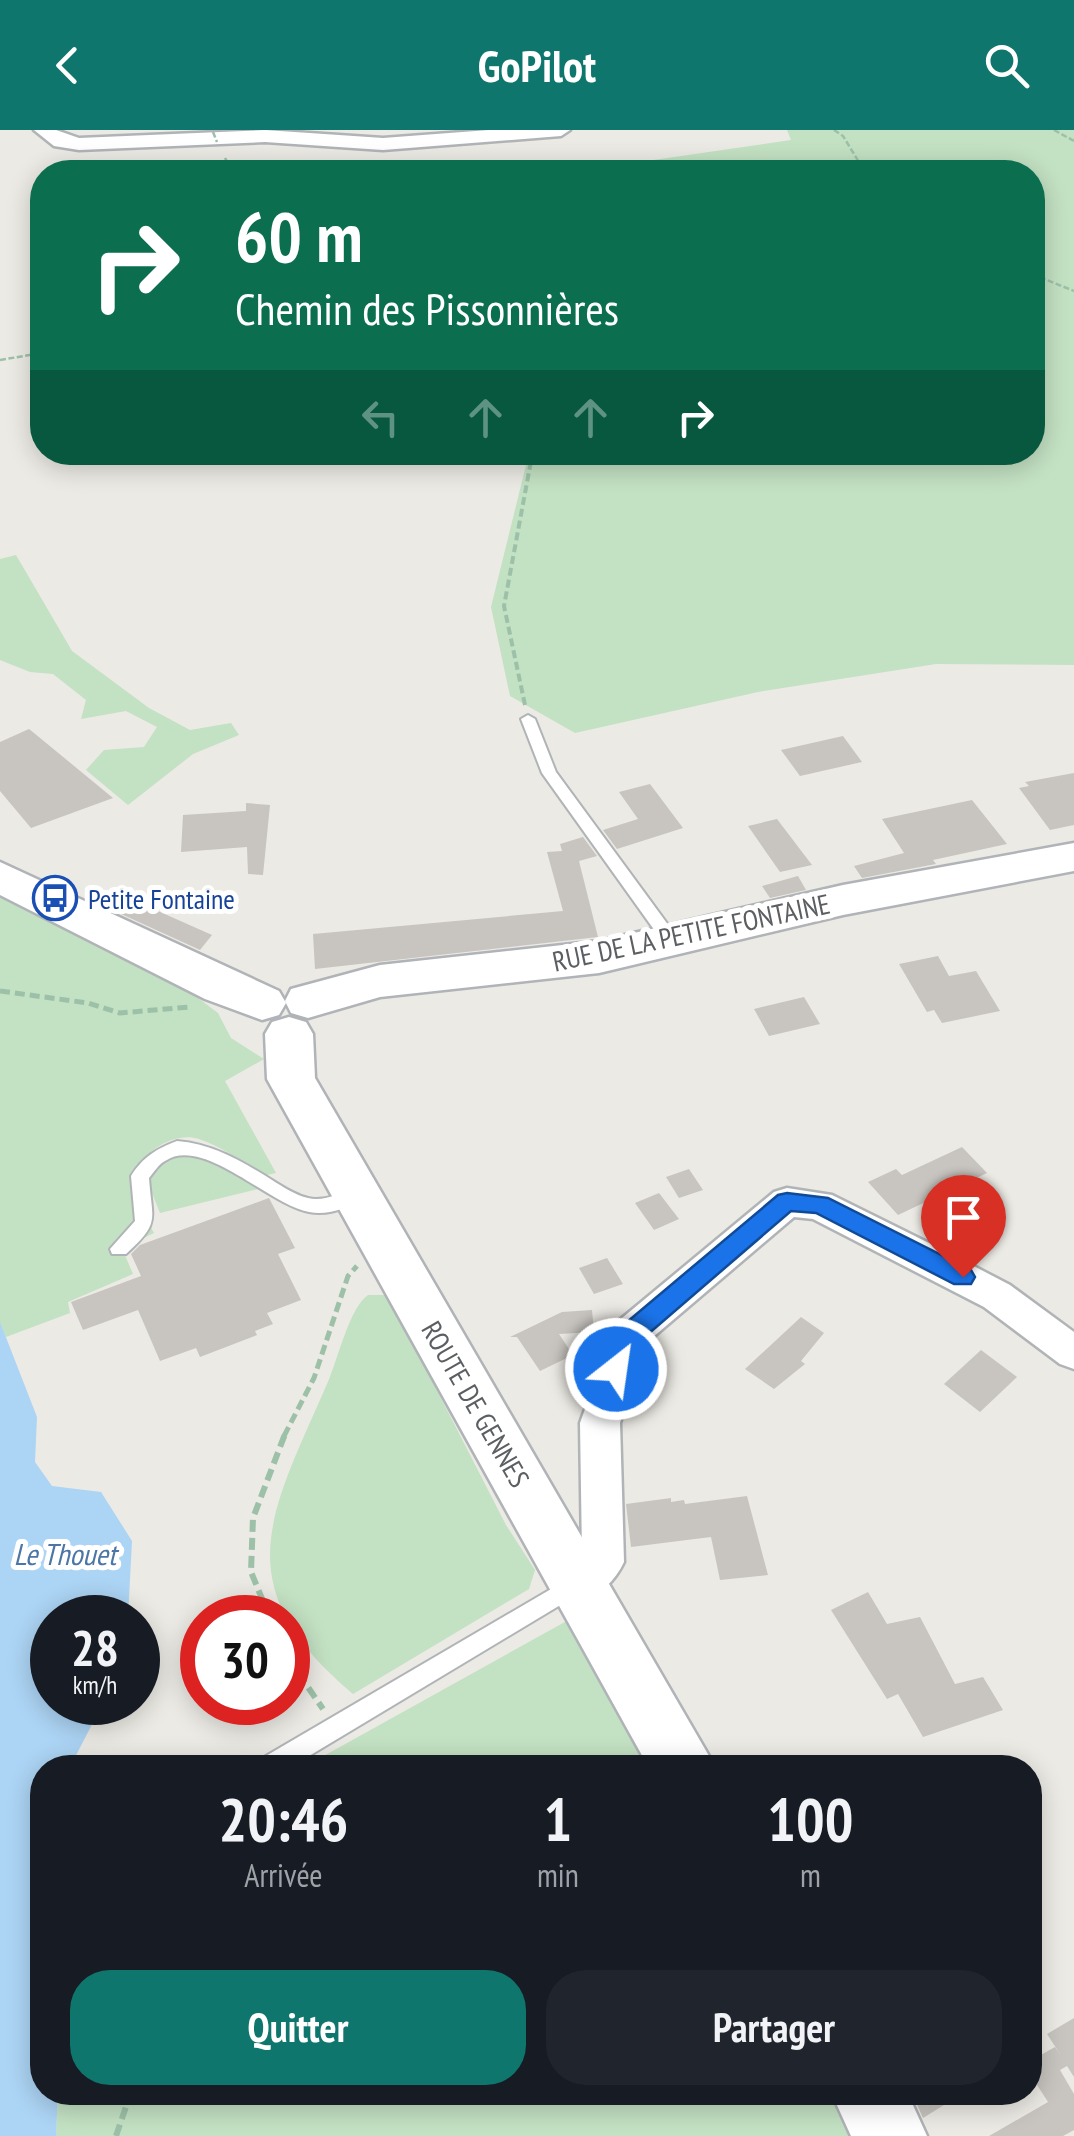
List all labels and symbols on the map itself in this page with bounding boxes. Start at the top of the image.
bus stop icon: Petite Fontaine [32,875,78,921]
place label: Petite Fontaine [88,880,235,917]
street label: RUE DE LA PETITE FONTAINE [549,885,833,979]
pin [921,1175,1006,1278]
street label: ROUTE DE GENNES [414,1314,538,1494]
position arrow [564,1317,668,1421]
water label: Le Thouet [14,1534,120,1573]
speed limit sign: 30 [180,1595,310,1725]

